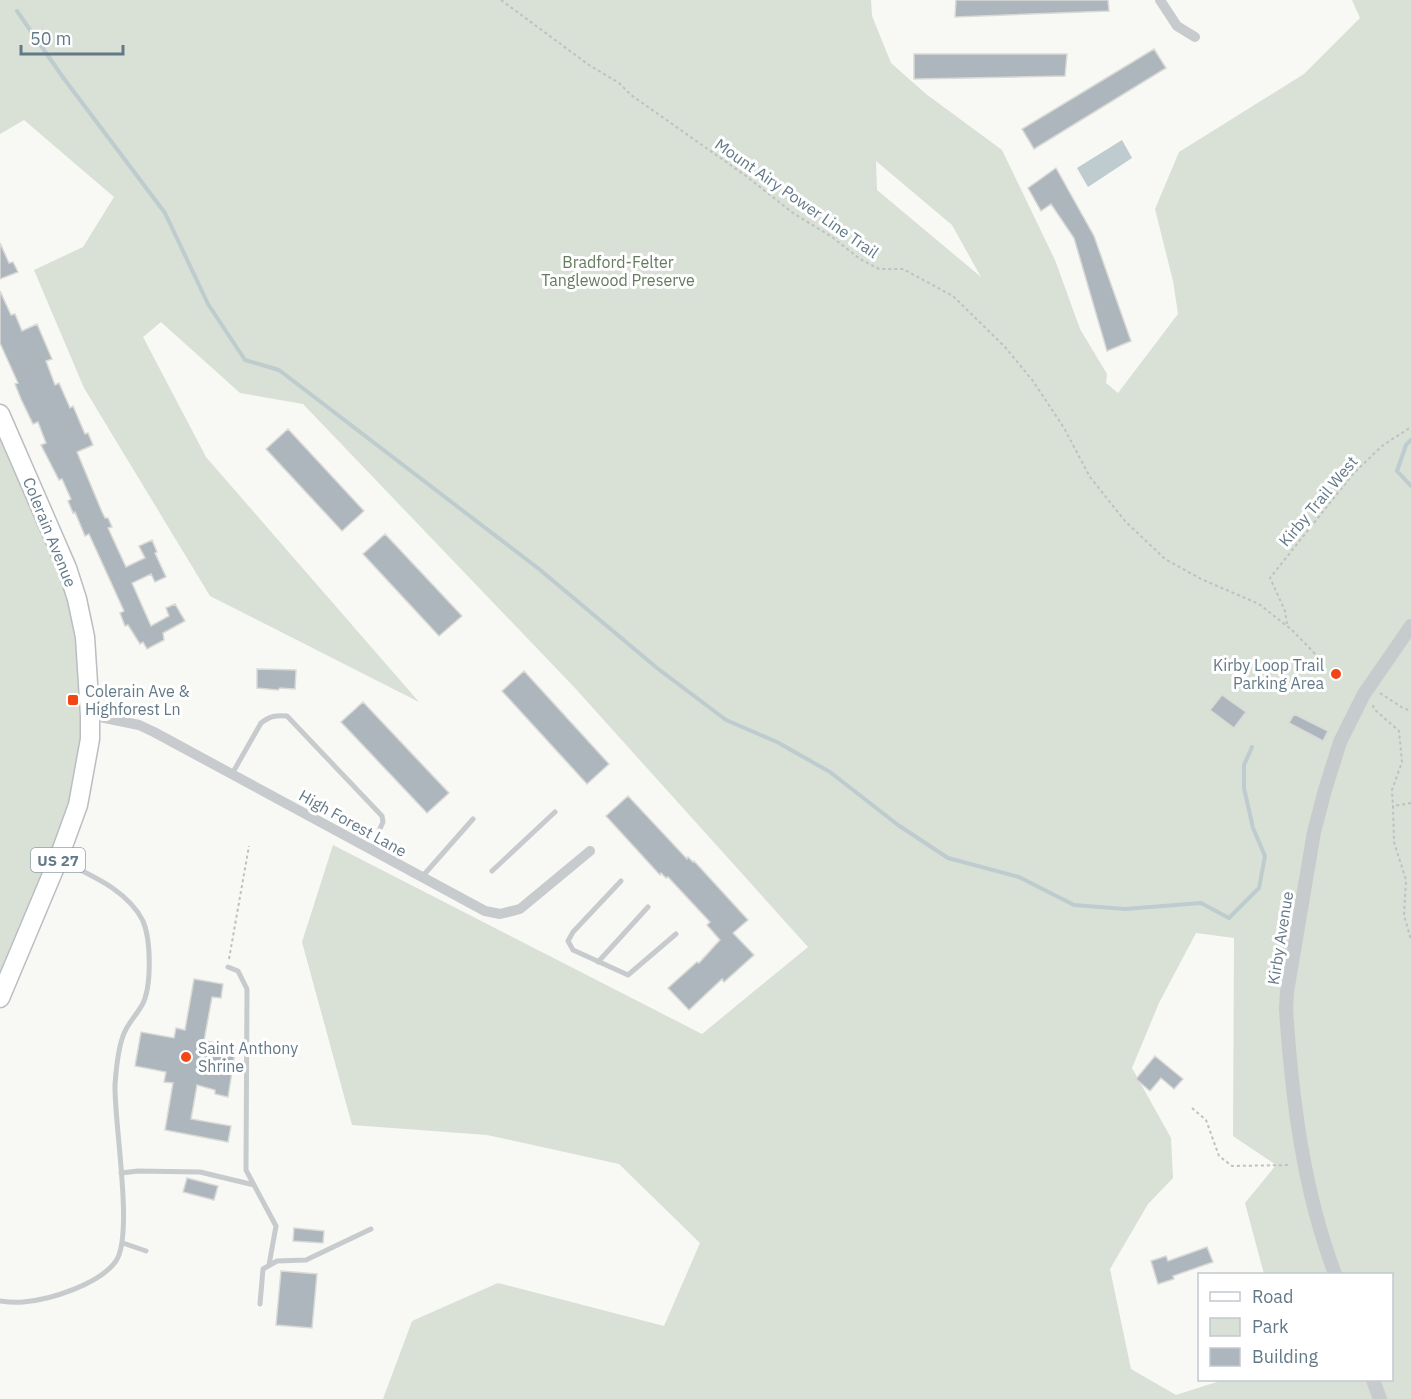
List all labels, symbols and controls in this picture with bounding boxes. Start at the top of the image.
scale bar [21,18,123,56]
text: 50 m [30,27,72,50]
street label: Mount Airy Power Line Trail [711,134,883,262]
park label: Bradford-Felter Tanglewood Preserve [541,252,695,290]
street label: Kirby Trail West [1274,452,1362,550]
street label: Colerain Avenue [19,474,81,590]
place label: Kirby Loop Trail Parking Area [1213,655,1324,693]
marker: Kirby Loop Trail Parking Area [1329,667,1343,681]
place label: Colerain Ave & Highforest Ln [85,681,190,719]
marker: Colerain Ave & Highforest Ln [66,693,80,707]
street label: High Forest Lane [296,785,411,861]
road number: US 27 [31,848,85,872]
street label: Kirby Avenue [1263,890,1297,986]
place label: Saint Anthony Shrine [198,1038,298,1076]
marker: Saint Anthony Shrine [179,1050,193,1064]
legend [1198,1273,1393,1381]
text: Road [1252,1285,1293,1308]
text: Park [1252,1315,1289,1338]
text: Building [1252,1345,1319,1368]

